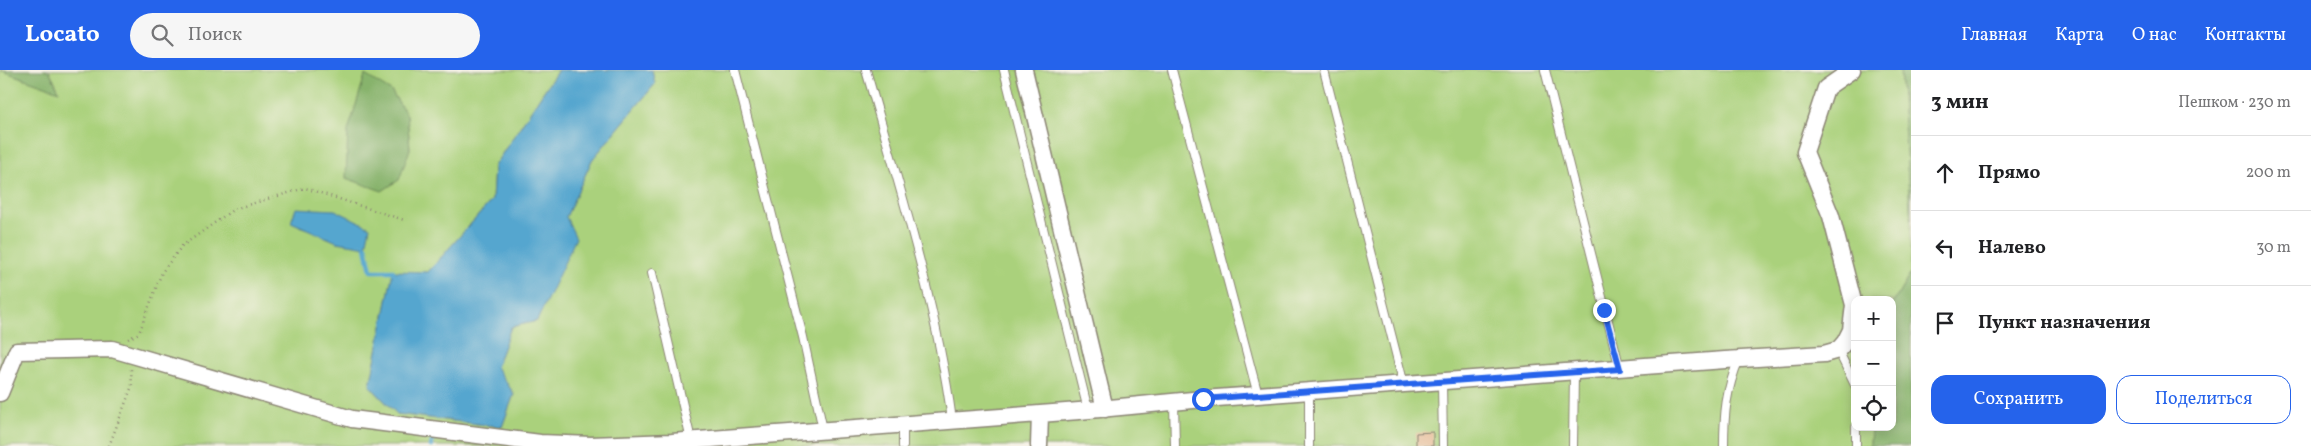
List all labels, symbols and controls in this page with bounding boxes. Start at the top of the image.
search box [130,13,480,58]
text: Locato [25,18,100,52]
icon: search [148,21,176,49]
text: Поиск [188,22,242,48]
text: Главная [1961,23,2027,48]
text: Карта [2055,23,2104,48]
text: О нас [2132,23,2177,48]
text: Контакты [2205,23,2286,48]
text: 3 мин [1931,88,1989,117]
text: Пешком · 230 m [2178,92,2291,114]
icon: ahead [1931,159,1959,187]
text: Прямо [1978,160,2040,186]
text: 200 m [2246,162,2291,184]
icon: left [1931,234,1959,262]
text: Налево [1978,235,2046,261]
text: 30 m [2256,237,2291,259]
map controls [1851,296,1896,431]
button: + [1851,296,1896,341]
route end [1593,299,1616,322]
icon: arrive [1931,309,1959,337]
text: Пункт назначения [1978,310,2151,336]
button: − [1851,341,1896,386]
button: Сохранить [1931,375,2106,424]
button: Поделиться [2116,375,2291,424]
button: locate [1851,386,1896,431]
route start [1192,388,1215,411]

